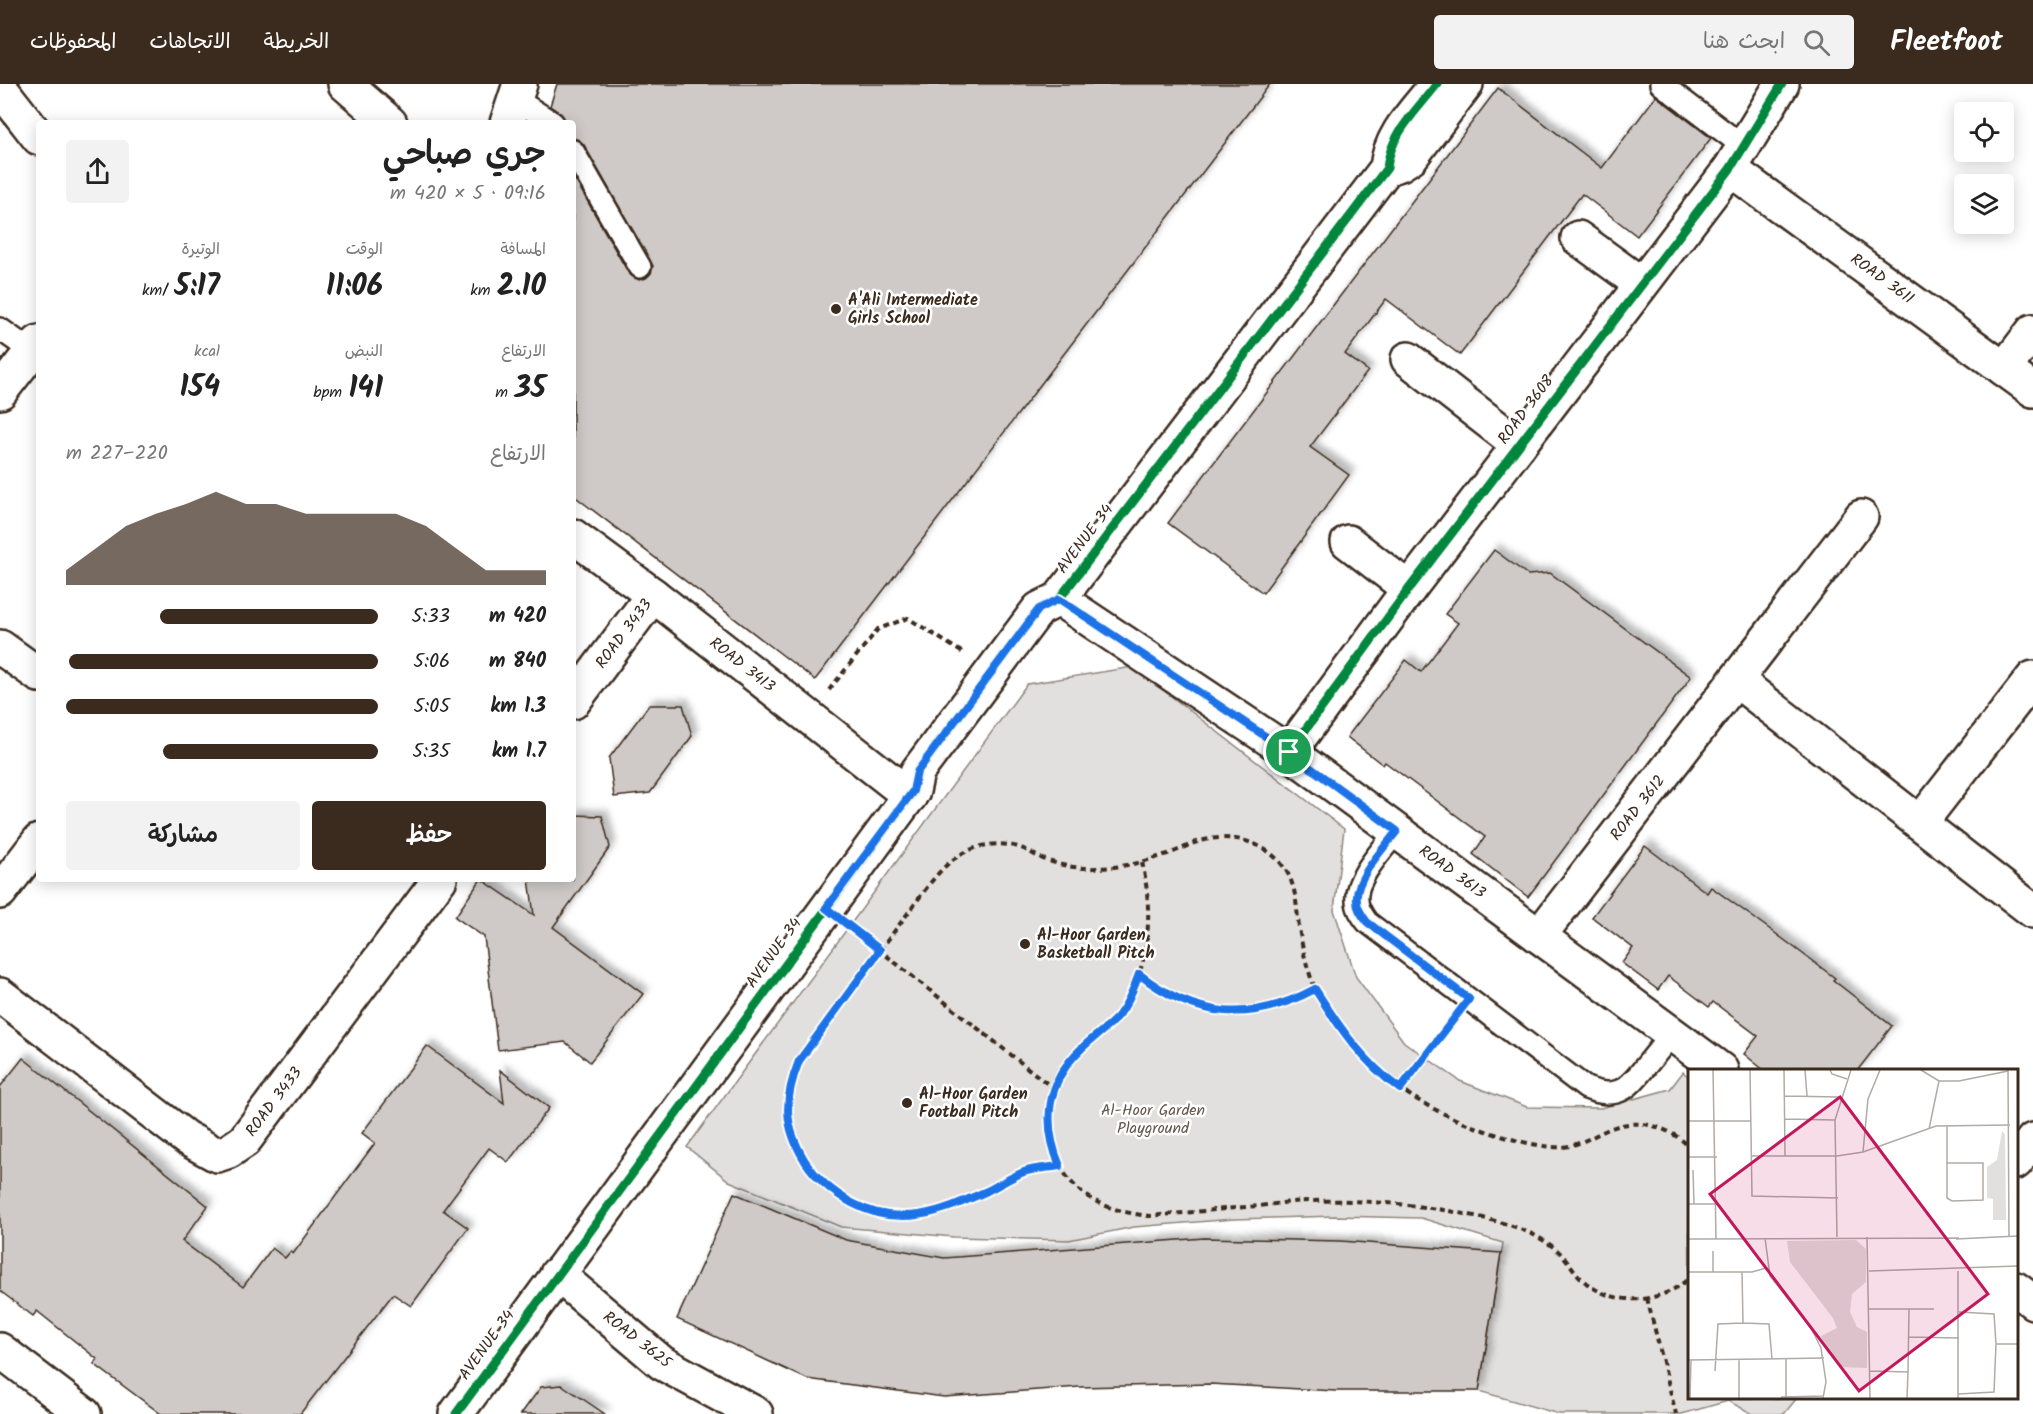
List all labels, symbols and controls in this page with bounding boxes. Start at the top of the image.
search box [1434,15,1854,69]
text: Fleetfoot [1890,20,2003,65]
text: ابحث هنا [1703,25,1785,60]
text: المحفوظات [30,26,116,59]
text: الاتجاهات [149,26,231,59]
text: الخريطة [264,26,329,59]
icon: search [1800,26,1833,59]
map controls [1954,102,2014,234]
button: locate [1954,102,2014,162]
text: جري صباحي [382,129,546,182]
button: share [66,140,129,203]
button: layers [1954,174,2014,234]
text: 09:16 · 5 × 420 m [390,178,546,210]
text: الوتيرة [181,237,220,262]
text: الوقت [346,237,383,262]
text: المسافة [500,237,546,262]
street label: ROAD 3611 [1845,247,1919,311]
text: 5:17 [174,263,220,311]
text: 11:06 [326,263,383,311]
text: 2.10 [497,263,546,311]
text: /km [142,278,174,303]
text: km [470,278,497,303]
place label: A'Ali Intermediate Girls School [848,288,978,331]
marker: A'Ali Intermediate Girls School [829,302,843,316]
text: kcal [194,339,220,364]
text: النبض [345,339,383,364]
text: الارتفاع [501,339,546,364]
text: 154 [179,364,220,412]
text: 141 [349,365,383,413]
text: 35 [514,365,546,413]
street label: ROAD 3608 [1492,370,1561,450]
text: bpm [313,380,349,405]
text: m [495,380,514,405]
text: 220–227 m [66,438,168,470]
text: الارتفاع [490,439,546,471]
street label: AVENUE 34 [1050,499,1120,579]
street label: ROAD 3433 [589,594,659,674]
text: 5:33 [412,601,450,633]
text: 420 m [489,601,546,633]
street label: ROAD 3413 [704,631,780,699]
text: 5:06 [413,646,450,678]
text: 840 m [489,646,546,678]
text: 5:05 [414,691,450,723]
text: 1.3 km [490,691,546,723]
pin [1263,726,1314,777]
icon: arrive [1272,735,1305,768]
text: 5:35 [412,736,450,768]
text: 1.7 km [492,736,546,768]
street label: ROAD 3612 [1604,770,1672,846]
button: مشاركة [66,801,300,870]
button: حفظ [312,801,546,870]
street label: ROAD 3613 [1413,839,1491,905]
street label: AVENUE 34 [740,912,808,993]
place label: Al-Hoor Garden Basketball Pitch [1037,923,1154,966]
marker: Al-Hoor Garden Basketball Pitch [1018,937,1032,951]
street label: ROAD 3433 [239,1062,309,1142]
inset map [1688,1069,2018,1399]
place label: Al-Hoor Garden Football Pitch [919,1082,1028,1125]
marker: Al-Hoor Garden Football Pitch [900,1096,914,1110]
park label: Al-Hoor Garden Playground [1101,1098,1205,1141]
street label: AVENUE 34 [453,1304,521,1385]
street label: ROAD 3625 [597,1305,678,1376]

